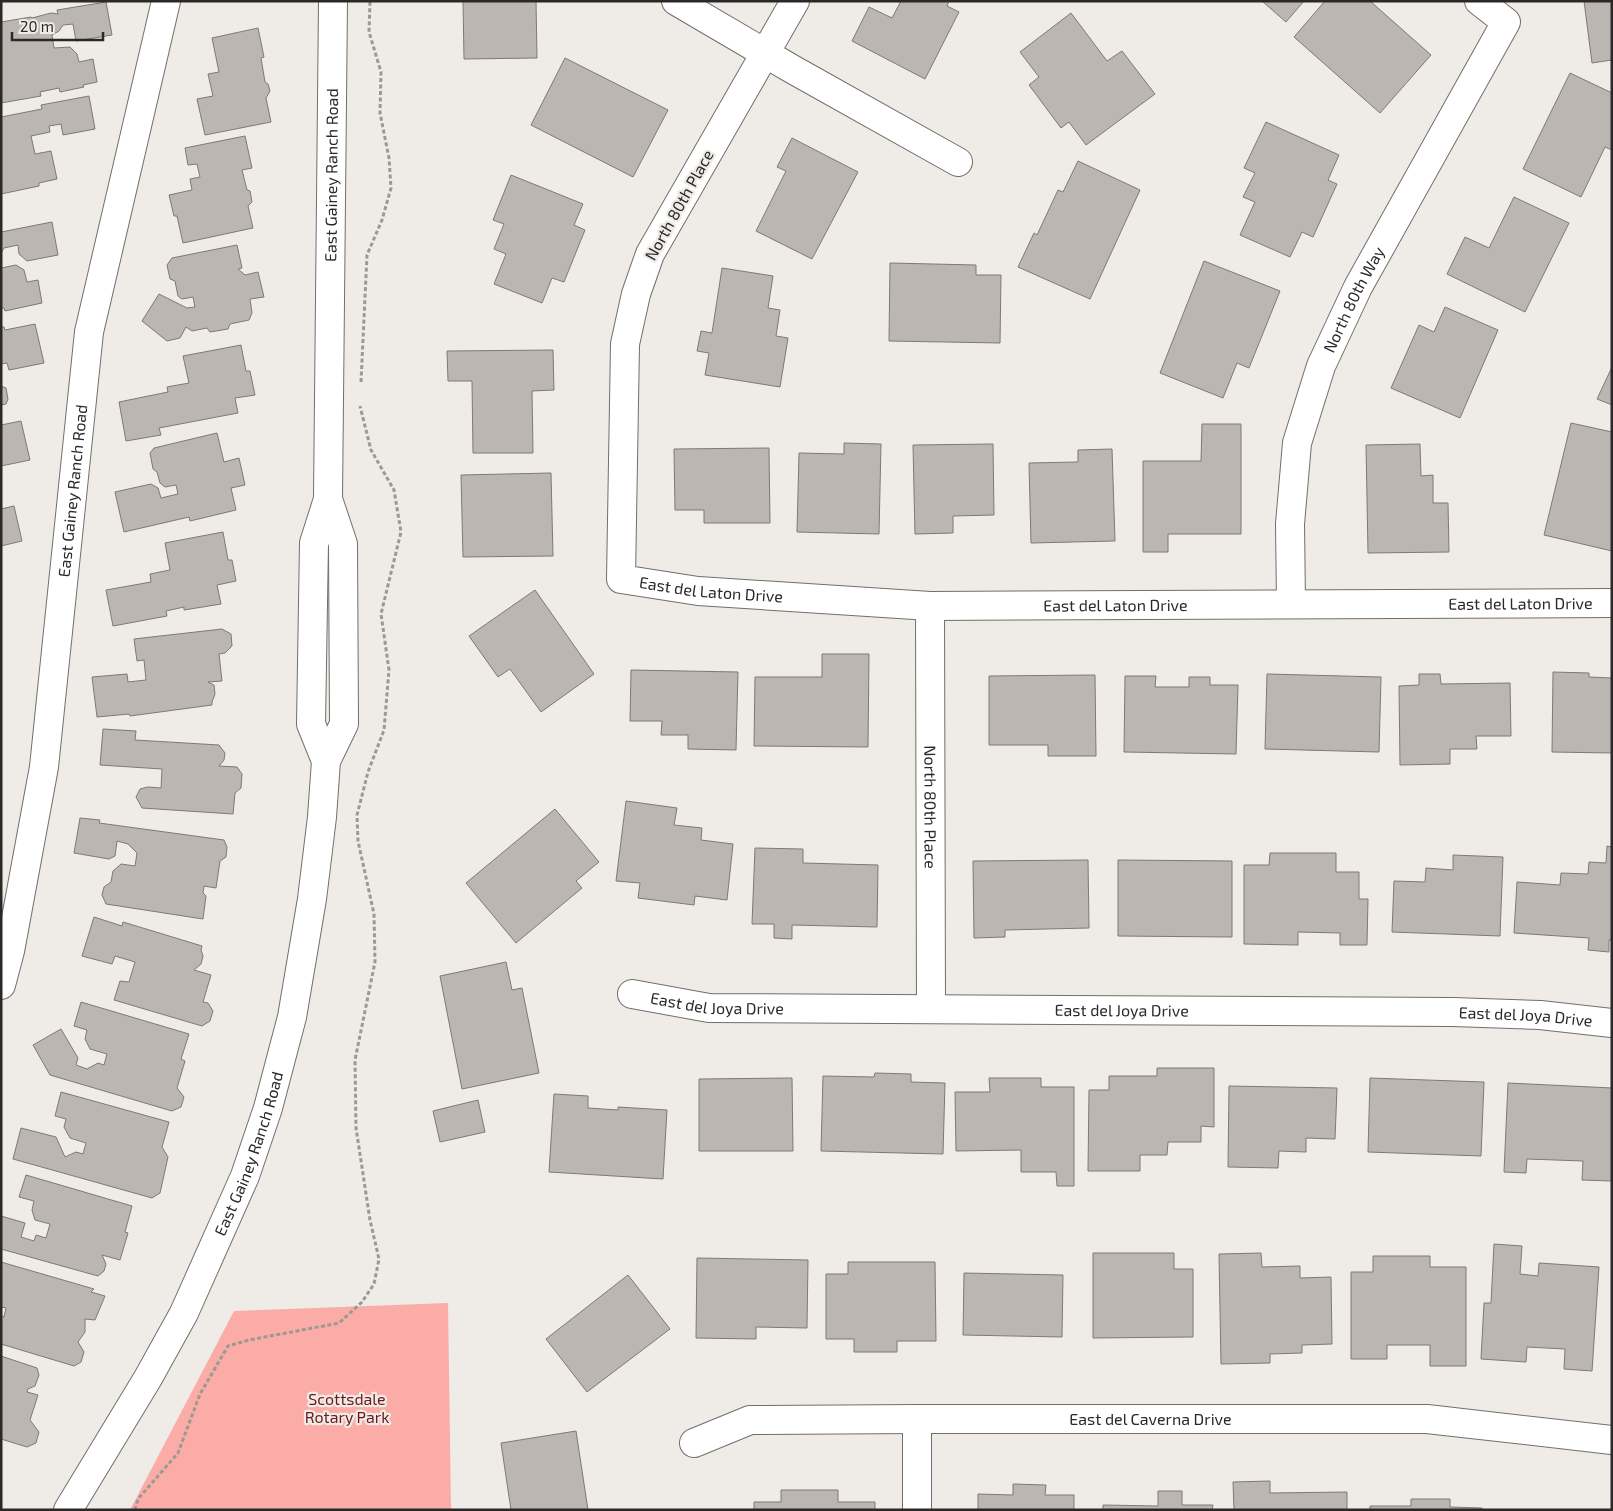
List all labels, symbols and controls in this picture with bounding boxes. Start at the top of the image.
scale bar [12,10,104,42]
text: 20 m [20,17,54,35]
street label: East Gainey Ranch Road [320,88,341,262]
street label: North 80th Place [640,146,717,263]
street label: North 80th Way [1319,242,1388,355]
street label: East Gainey Ranch Road [54,403,90,578]
street label: East del Laton Drive [638,572,784,605]
street label: East del Laton Drive [1448,593,1593,613]
street label: East del Laton Drive [1043,595,1188,615]
street label: North 80th Place [921,745,941,869]
street label: East del Joya Drive [649,988,784,1017]
street label: East del Joya Drive [1055,1000,1189,1020]
street label: East del Joya Drive [1458,1002,1594,1030]
street label: East Gainey Ranch Road [210,1069,286,1238]
park label: Scottsdale Rotary Park [305,1389,389,1426]
street label: East del Caverna Drive [1069,1409,1232,1428]

